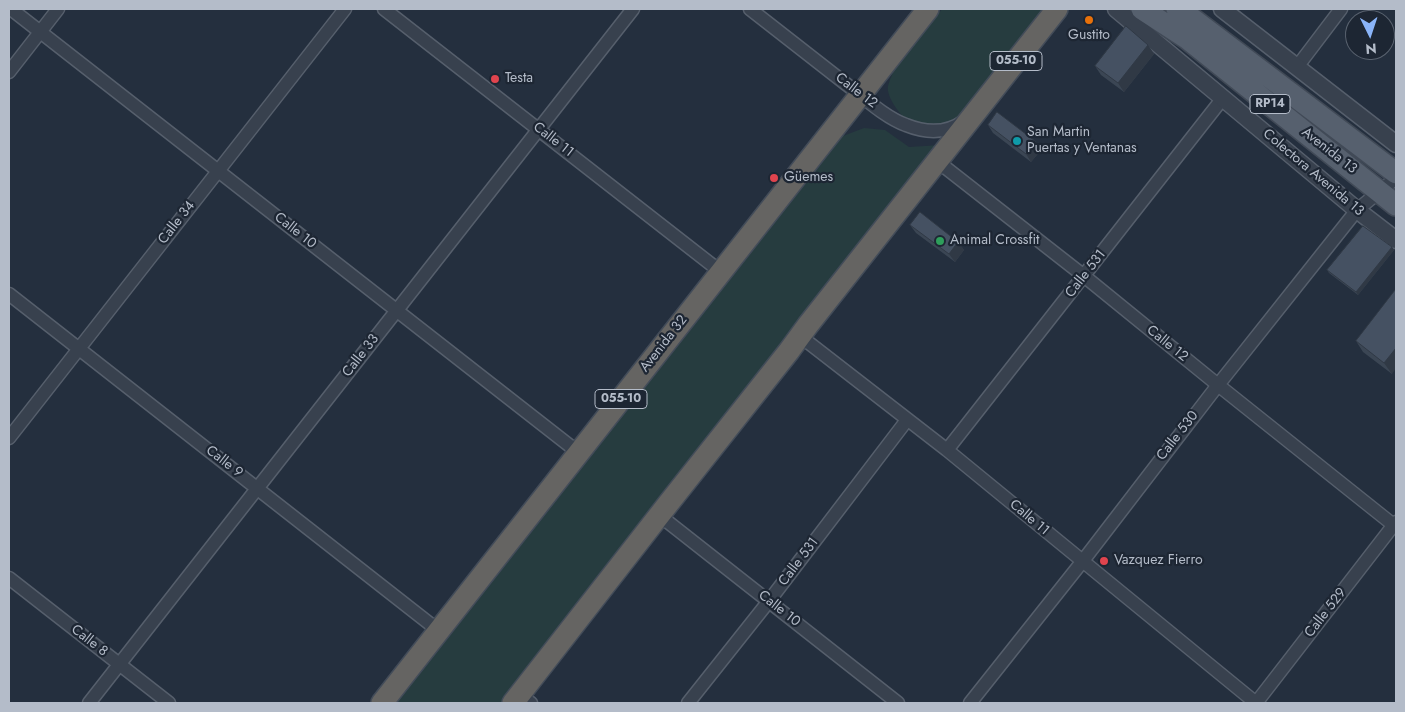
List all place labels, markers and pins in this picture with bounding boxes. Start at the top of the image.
marker: Gustito [1083,14,1095,26]
place label: Gustito [1068,28,1110,44]
place label: Testa [505,71,533,87]
marker: Testa [489,73,501,85]
place label: San Martin Puertas y Ventanas [1027,125,1137,158]
marker: San Martin Puertas y Ventanas [1011,135,1023,147]
place label: Güemes [784,170,833,186]
marker: Güemes [768,172,780,184]
place label: Animal Crossfit [950,233,1039,249]
marker: Animal Crossfit [934,235,946,247]
place label: Vazquez Fierro [1114,553,1203,569]
marker: Vazquez Fierro [1098,555,1110,567]

